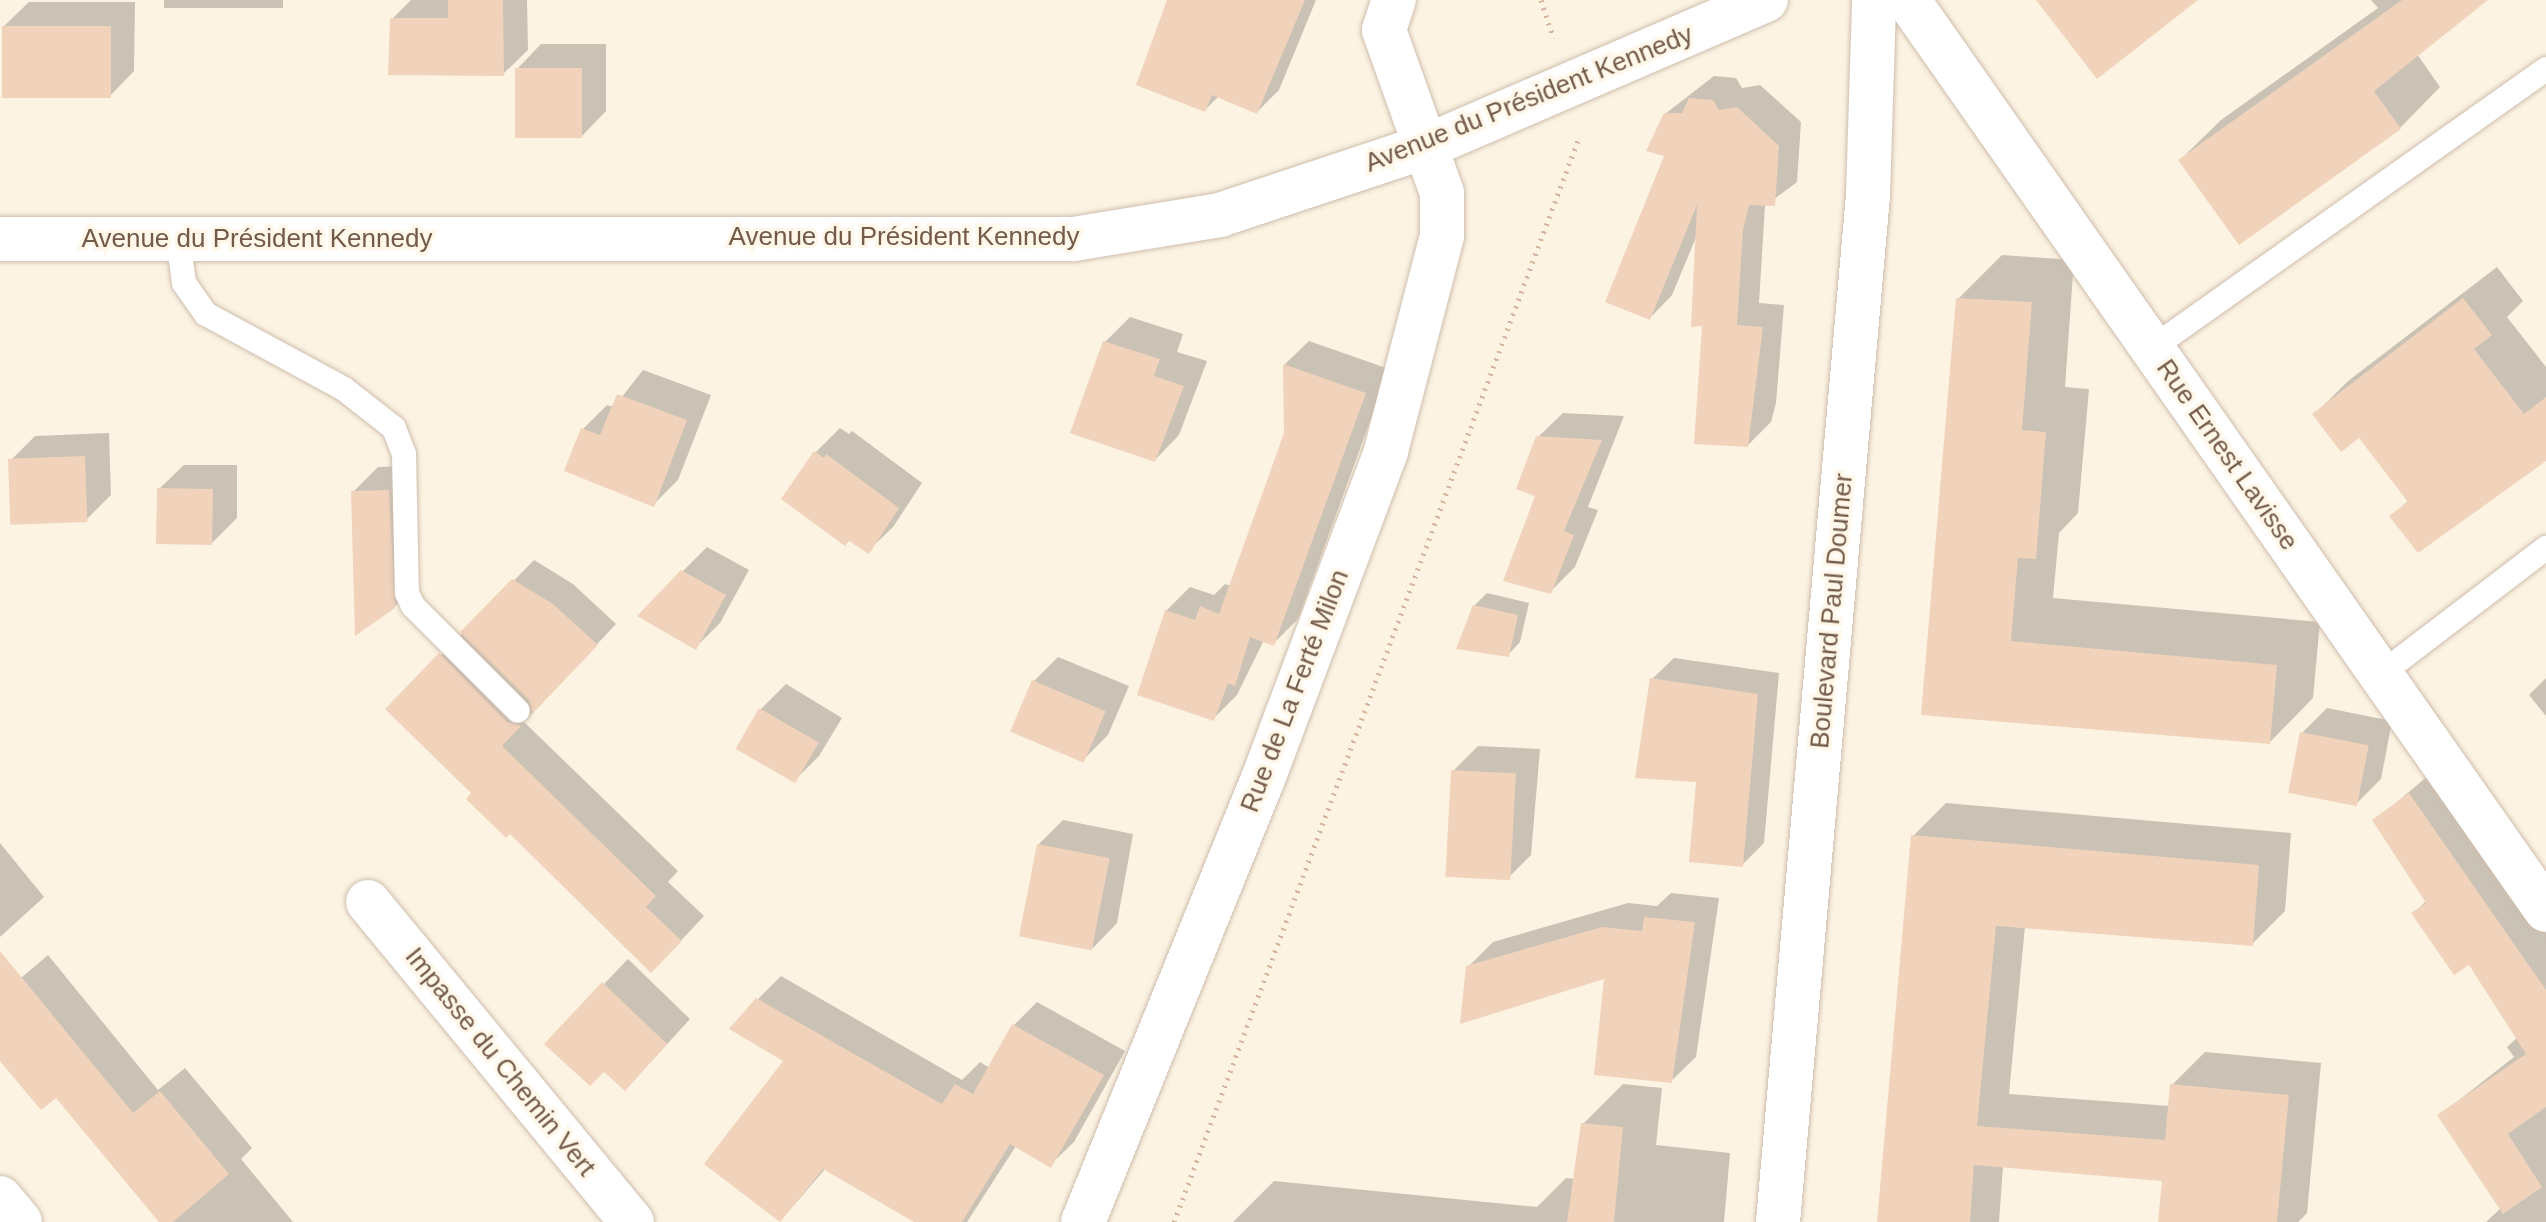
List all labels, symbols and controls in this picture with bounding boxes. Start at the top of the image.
street label: Avenue du Président Kennedy [1361,19,1697,179]
street label: Avenue du Président Kennedy [729,221,1079,253]
street label: Avenue du Président Kennedy [82,223,432,255]
street label: Rue Ernest Lavisse [2150,354,2304,556]
street label: Boulevard Paul Doumer [1804,472,1860,750]
street label: Rue de La Ferté Milon [1234,565,1356,817]
street label: Impasse du Chemin Vert [398,942,602,1182]

